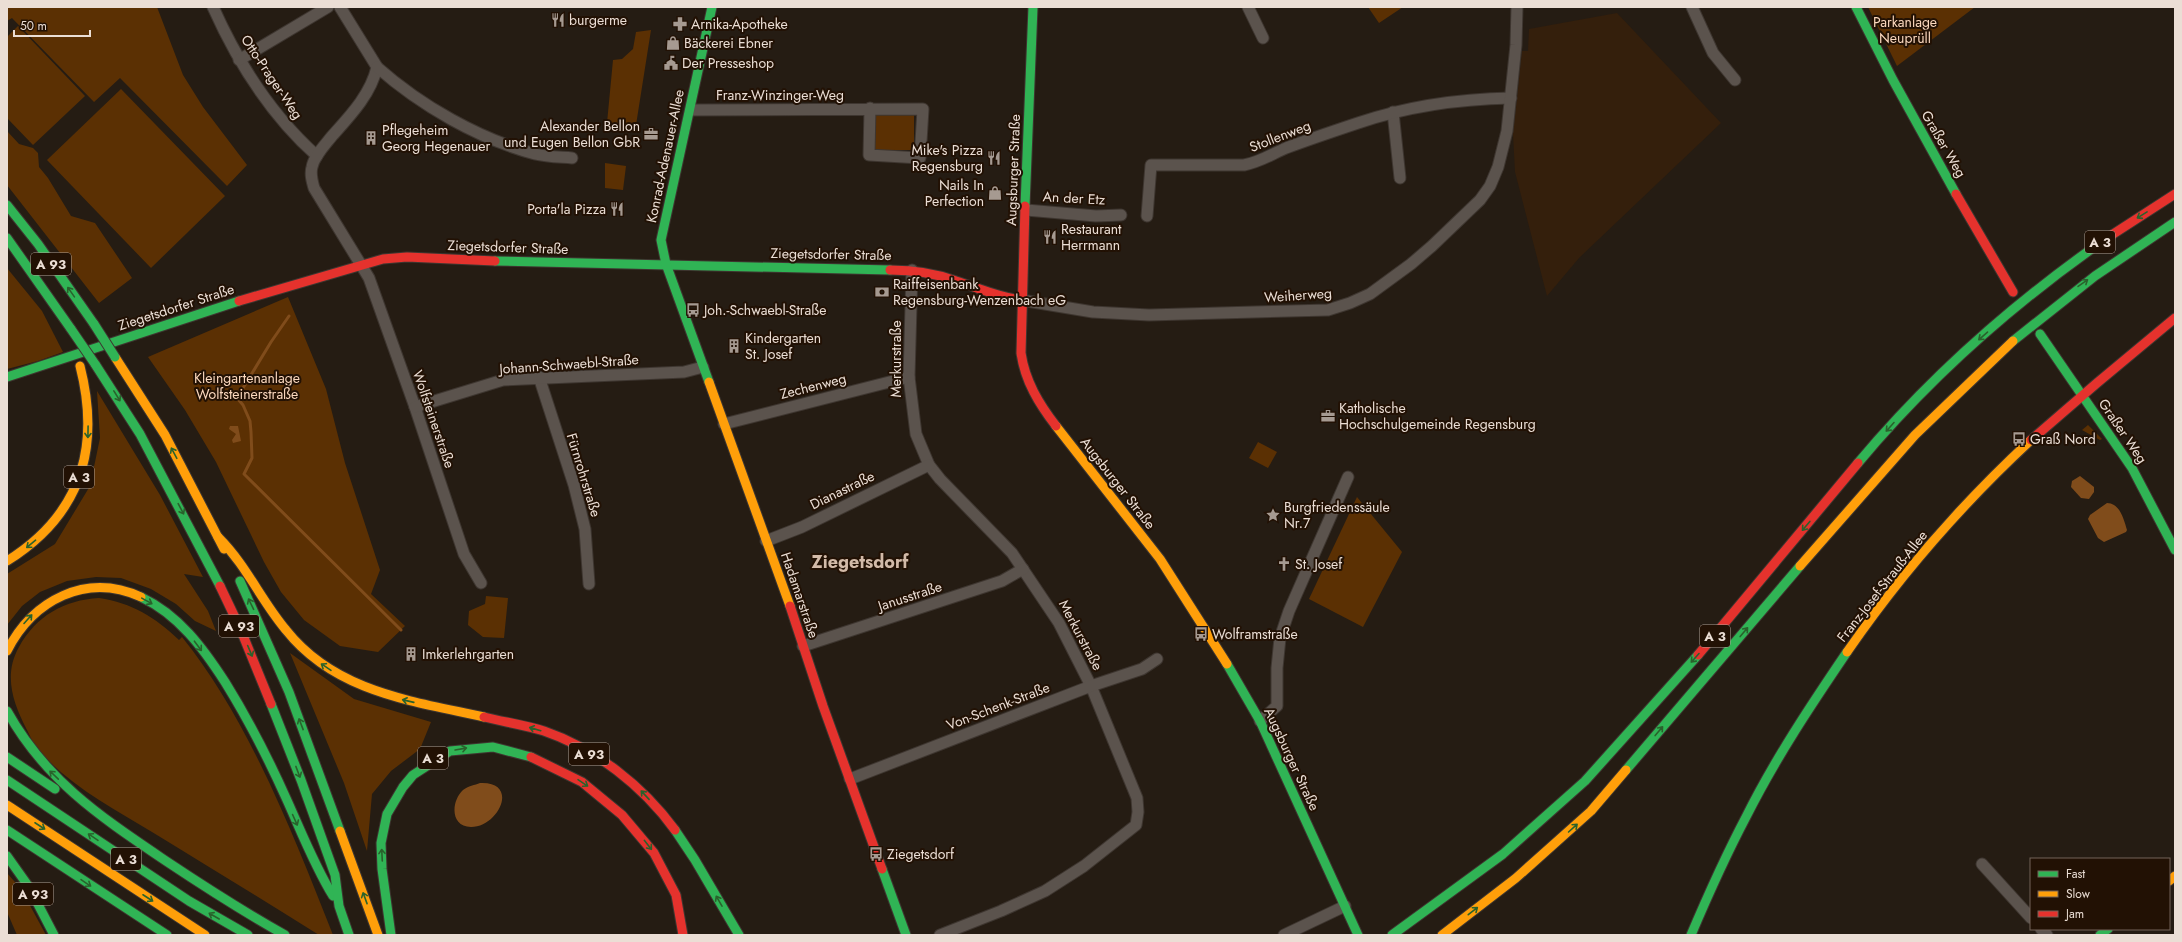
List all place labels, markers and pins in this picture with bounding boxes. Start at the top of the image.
place label: burgerme [569,10,627,30]
restaurant icon: burgerme [550,12,566,28]
place label: Arnika-Apotheke [691,14,788,34]
pharmacy icon: Arnika-Apotheke [672,16,688,32]
place label: Bäckerei Ebner [684,33,773,53]
shop icon: Bäckerei Ebner [665,35,681,51]
place label: Der Presseshop [682,53,774,73]
public building icon: Der Presseshop [663,55,679,71]
place label: Alexander Bellon und Eugen Bellon GbR [504,116,640,152]
place label: Pflegeheim Georg Hegenauer [382,120,491,156]
office icon: Alexander Bellon und Eugen Bellon GbR [643,126,659,142]
building icon: Pflegeheim Georg Hegenauer [363,130,379,146]
place label: Mike's Pizza Regensburg [912,140,983,176]
restaurant icon: Mike's Pizza Regensburg [986,150,1002,166]
place label: Nails In Perfection [925,175,984,211]
shop icon: Nails In Perfection [987,185,1003,201]
place label: Porta'la Pizza [527,199,606,219]
restaurant icon: Porta'la Pizza [609,201,625,217]
place label: Restaurant Herrmann [1061,219,1122,255]
restaurant icon: Restaurant Herrmann [1042,229,1058,245]
place label: Raiffeisenbank Regensburg-Wenzenbach eG [893,274,1066,310]
bank icon: Raiffeisenbank Regensburg-Wenzenbach eG [874,284,890,300]
place label: Joh.-Schwaebl-Straße [702,300,826,320]
bus stop icon: Joh.-Schwaebl-Straße [685,302,701,318]
place label: Kindergarten St. Josef [745,328,821,364]
building icon: Kindergarten St. Josef [726,338,742,354]
place label: Katholische Hochschulgemeinde Regensburg [1339,398,1536,434]
office icon: Katholische Hochschulgemeinde Regensburg [1320,408,1336,424]
place label: Graß Nord [2030,429,2096,449]
bus stop icon: Graß Nord [2011,431,2027,447]
place label: Burgfriedenssäule Nr.7 [1284,497,1390,533]
place icon: Burgfriedenssäule Nr.7 [1265,507,1281,523]
place label: St. Josef [1295,554,1343,574]
church icon: St. Josef [1276,556,1292,572]
place label: Wolframstraße [1212,624,1298,644]
bus stop icon: Wolframstraße [1193,626,1209,642]
place label: Imkerlehrgarten [422,644,514,664]
building icon: Imkerlehrgarten [403,646,419,662]
place label: Ziegetsdorf [887,844,955,864]
bus stop icon: Ziegetsdorf [868,846,884,862]

